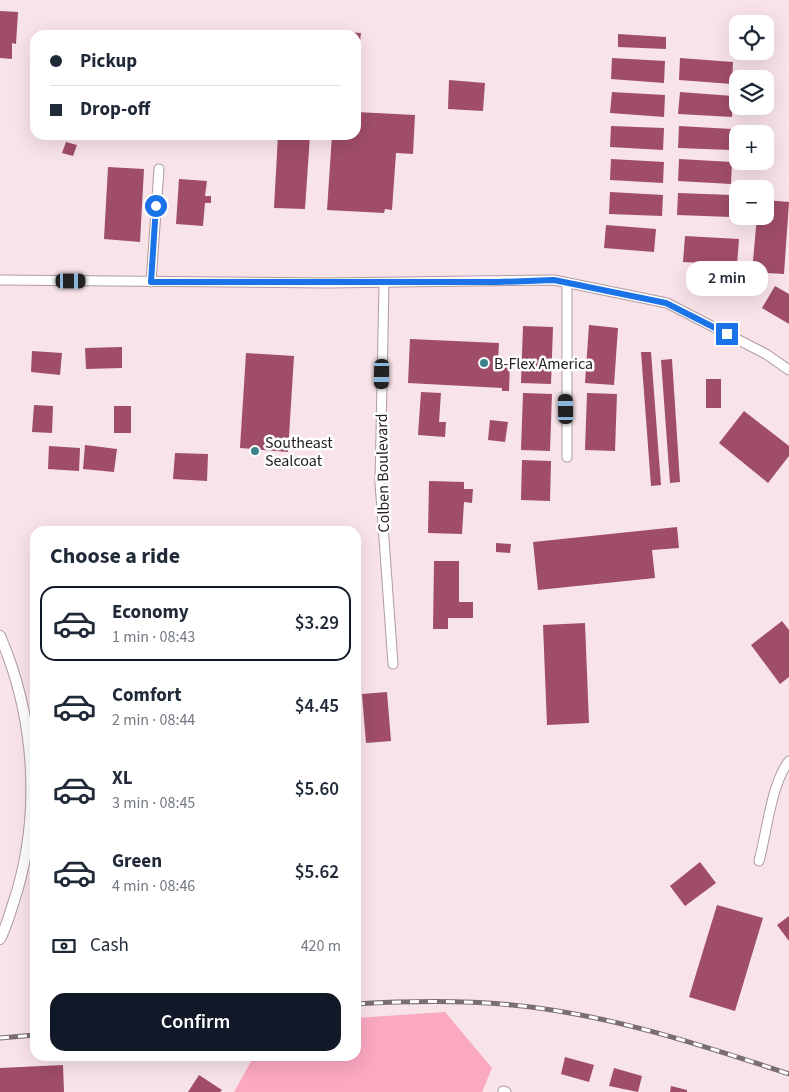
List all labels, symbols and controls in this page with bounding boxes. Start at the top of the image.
map controls [729,15,774,225]
button: locate [729,15,774,60]
text: Pickup [80,48,137,75]
button: layers [729,70,774,115]
text: Drop-off [80,96,150,123]
button: + [729,125,774,170]
button: − [729,180,774,225]
route start [145,195,167,217]
callout: 2 min [686,262,768,296]
text: 2 min [708,267,746,289]
car [56,274,86,289]
route end [716,323,738,345]
place label: B-Flex America [494,353,593,375]
marker: B-Flex America [478,357,490,369]
car [374,359,389,389]
car [558,394,573,424]
street label: Colben Boulevard [371,413,395,533]
place label: Southeast Sealcoat [265,432,333,472]
marker: Southeast Sealcoat [249,445,261,457]
text: Choose a ride [50,540,180,572]
text: Economy [112,599,189,626]
icon: car [52,601,97,646]
text: $3.29 [295,610,339,637]
text: 1 min · 08:43 [112,626,195,648]
text: Comfort [112,682,182,709]
icon: car [52,684,97,729]
text: $4.45 [295,693,339,720]
text: 2 min · 08:44 [112,709,195,731]
text: XL [112,765,133,792]
icon: car [52,767,97,812]
text: $5.60 [295,776,339,803]
text: 3 min · 08:45 [112,792,195,814]
text: Green [112,848,162,875]
icon: car [52,850,97,895]
text: $5.62 [295,859,339,886]
text: 4 min · 08:46 [112,875,195,897]
icon: cash [50,932,78,960]
text: Cash [90,932,129,959]
text: 420 m [301,935,341,957]
button: Confirm [50,993,341,1051]

